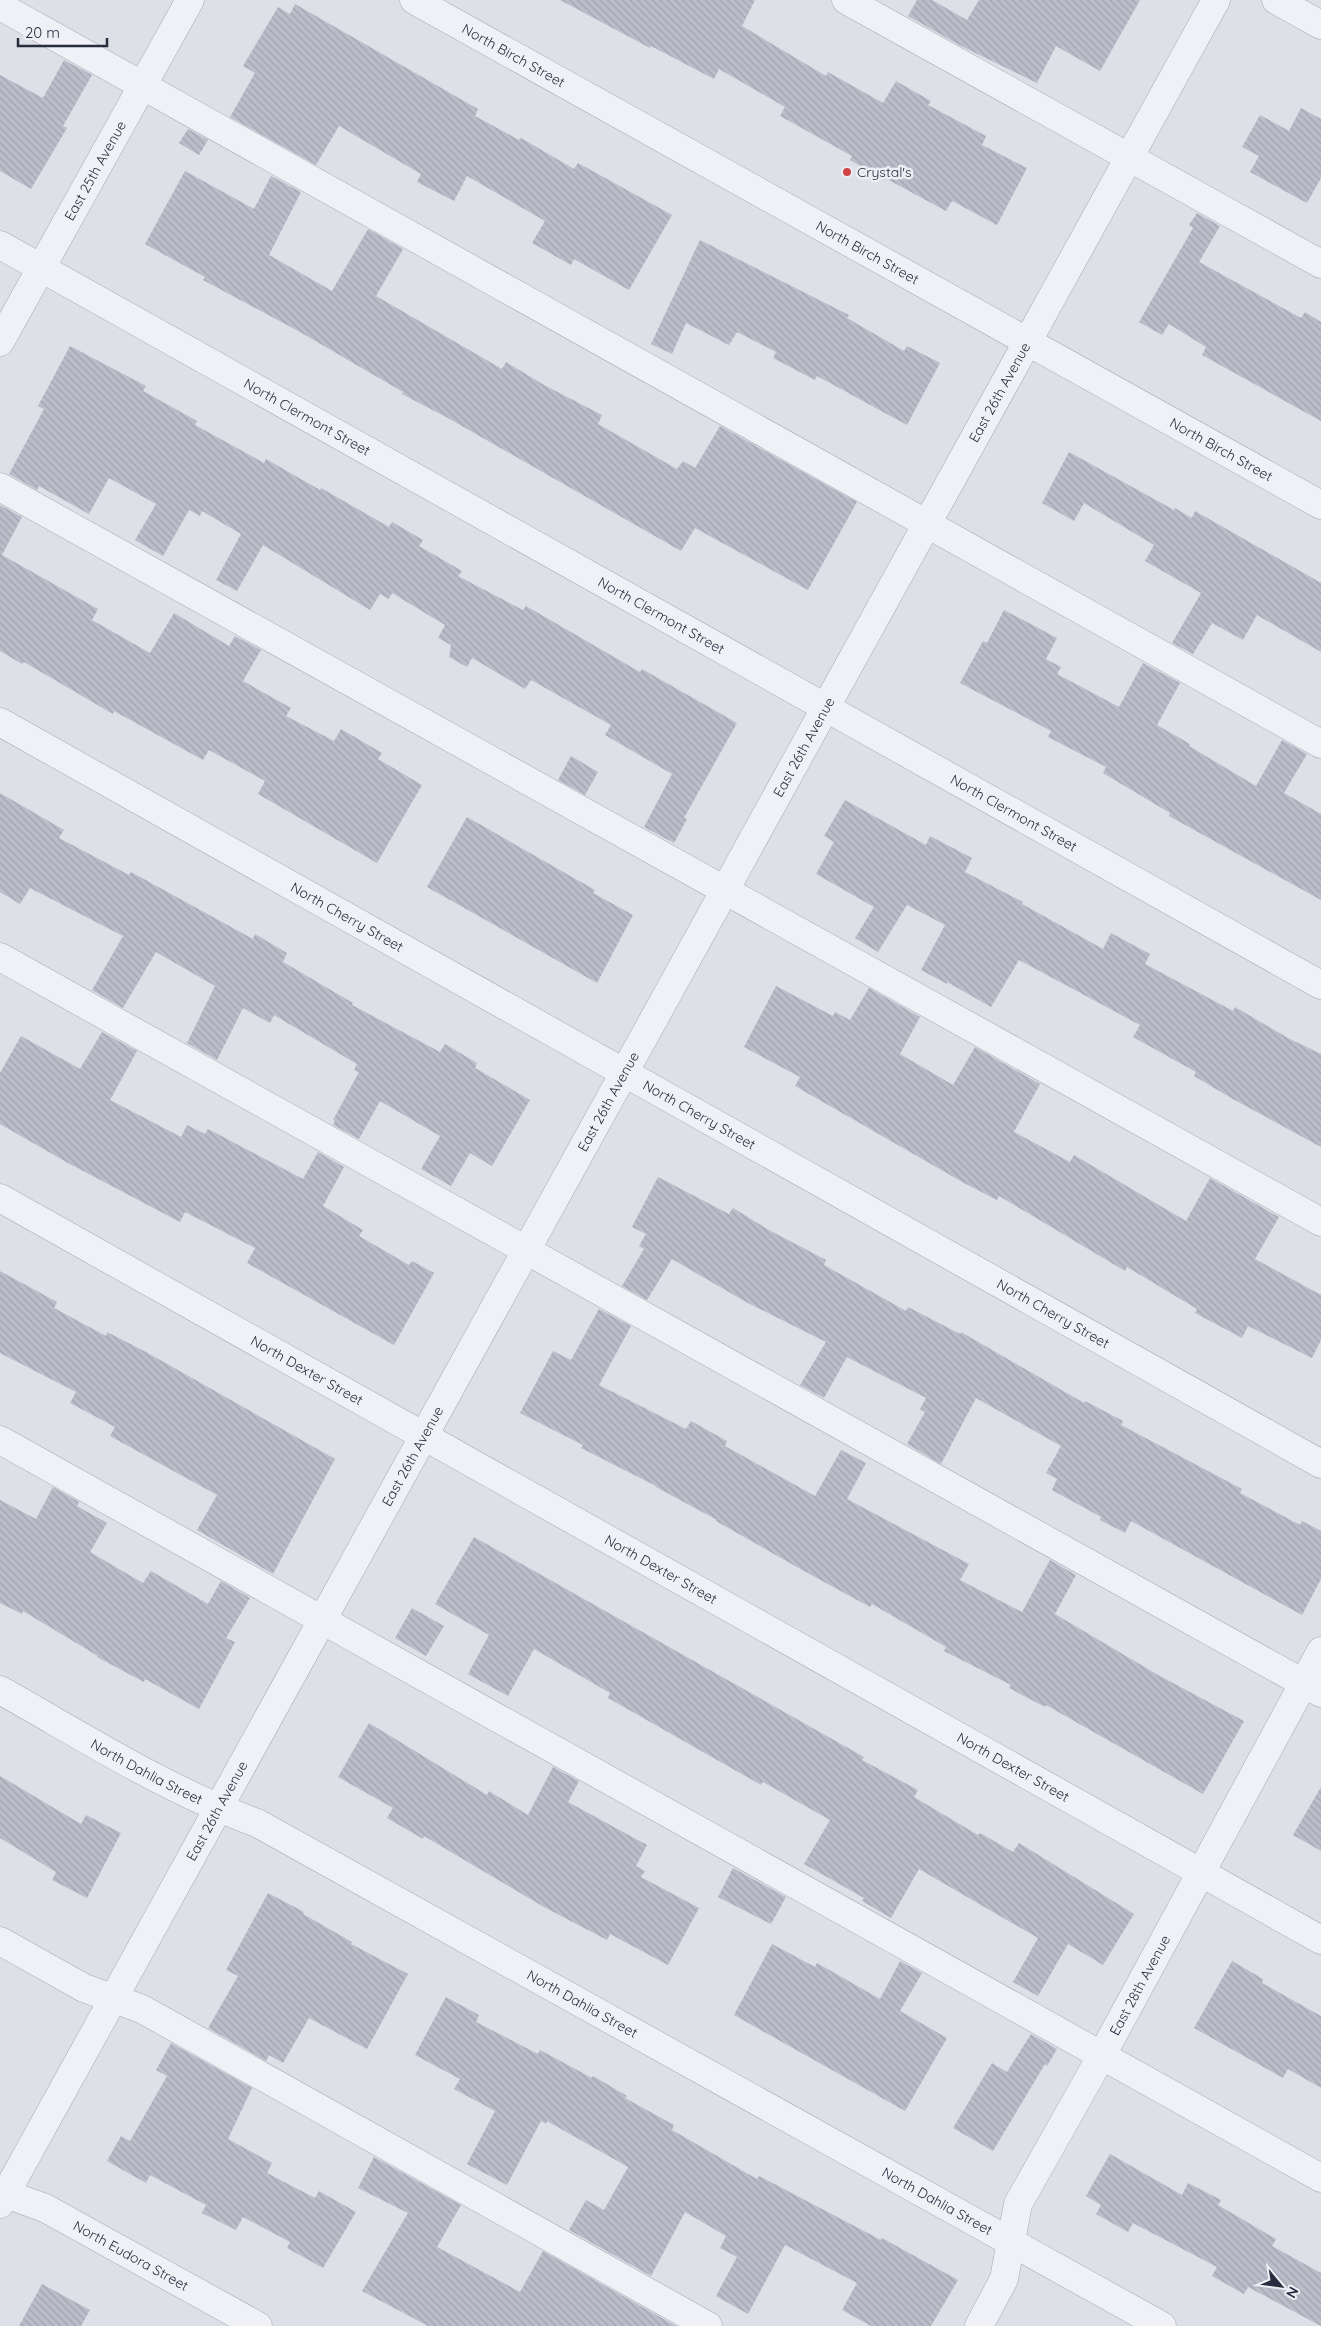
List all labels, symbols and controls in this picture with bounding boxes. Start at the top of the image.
scale bar [18,15,106,47]
street label: North Birch Street [459,20,569,91]
text: 20 m [25,23,60,42]
street label: East 25th Avenue [60,118,130,224]
place label: Crystal's [857,163,912,181]
marker: Crystal's [841,166,853,178]
street label: North Birch Street [813,217,922,288]
street label: East 26th Avenue [965,339,1034,446]
street label: North Clermont Street [241,374,374,460]
street label: North Birch Street [1167,414,1276,485]
street label: North Clermont Street [595,573,728,658]
street label: East 26th Avenue [769,694,839,800]
street label: North Clermont Street [947,770,1081,856]
street label: North Cherry Street [287,878,407,956]
street label: East 26th Avenue [573,1048,643,1155]
street label: North Cherry Street [640,1076,759,1154]
street label: North Cherry Street [994,1275,1113,1353]
street label: North Dexter Street [247,1332,367,1409]
street label: East 26th Avenue [378,1403,447,1509]
street label: North Dexter Street [601,1530,721,1608]
street label: North Dexter Street [954,1728,1073,1806]
street label: North Dahlia Street [88,1735,206,1809]
street label: East 26th Avenue [182,1758,252,1864]
street label: East 28th Avenue [1105,1932,1174,2038]
street label: North Dahlia Street [524,1966,641,2042]
street label: North Dahlia Street [879,2163,996,2239]
street label: North Eudora Street [70,2216,192,2295]
north arrow [1256,2261,1306,2311]
text: N [1282,2283,1303,2301]

